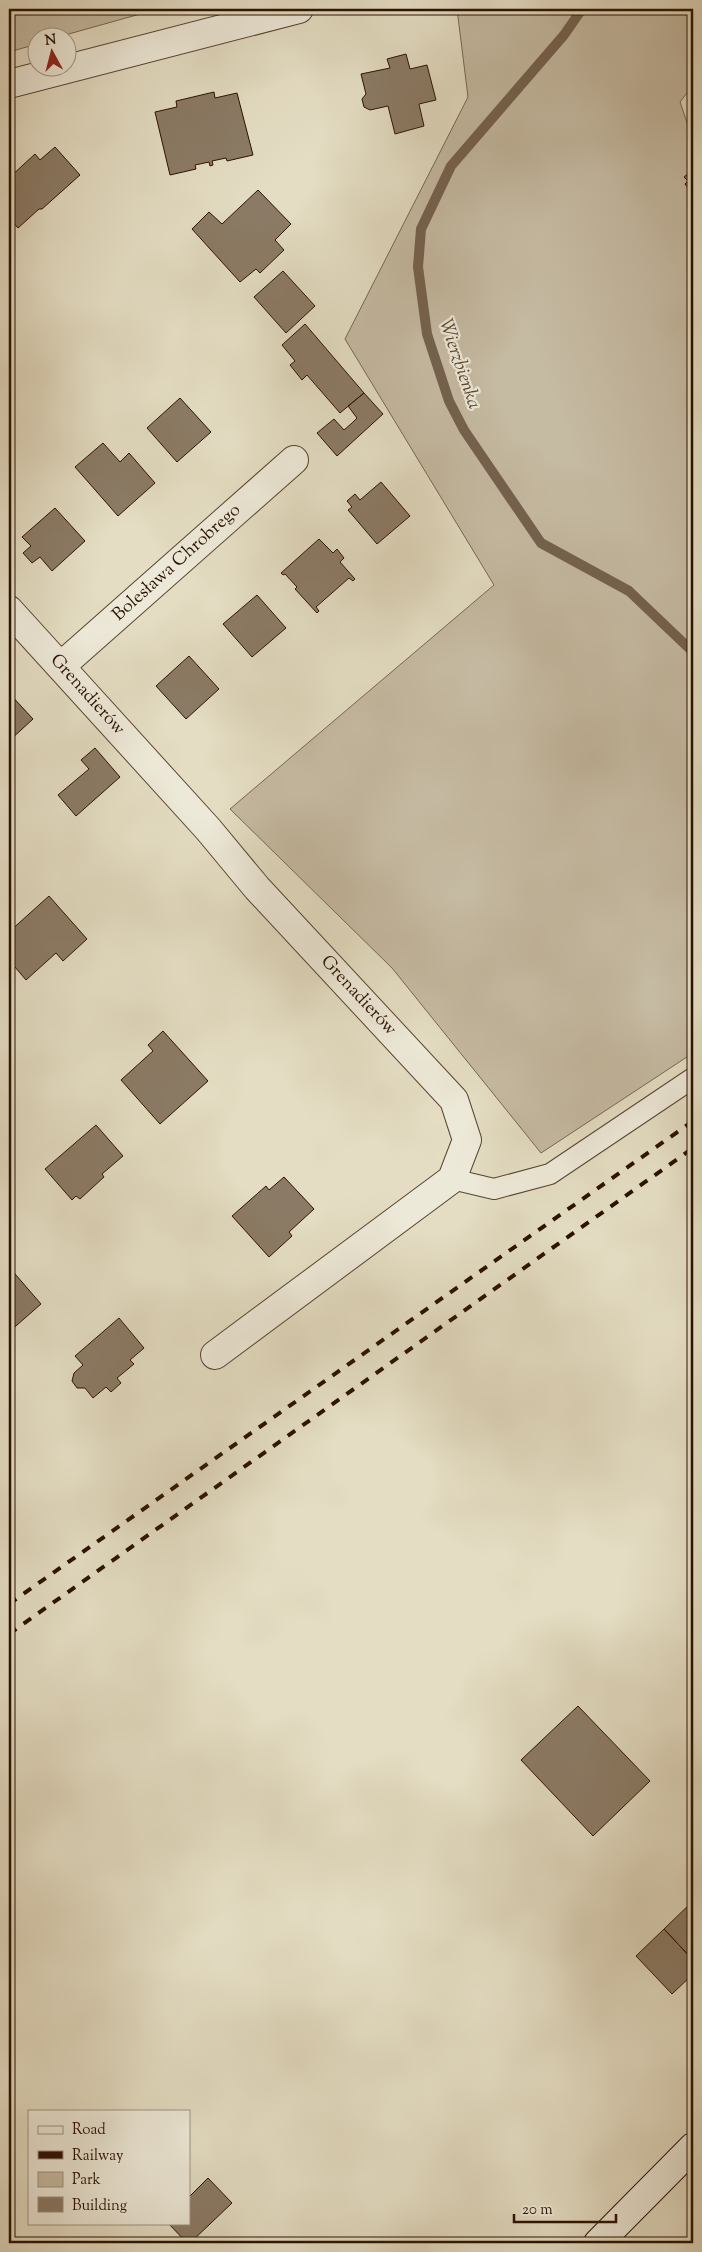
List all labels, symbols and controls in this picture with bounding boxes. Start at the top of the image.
north arrow [28,28,78,78]
text: N [44,30,57,52]
water label: Wierzbienka [431,315,487,413]
street label: Bolesława Chrobrego [107,498,247,628]
street label: Grenadierów [43,649,131,742]
street label: Grenadierów [314,950,403,1042]
legend [28,2110,190,2224]
text: Road [72,2120,106,2141]
text: Railway [72,2146,124,2167]
text: Park [72,2170,101,2191]
scale bar [514,2192,617,2224]
text: Building [72,2196,127,2217]
text: 20 m [522,2200,553,2221]

